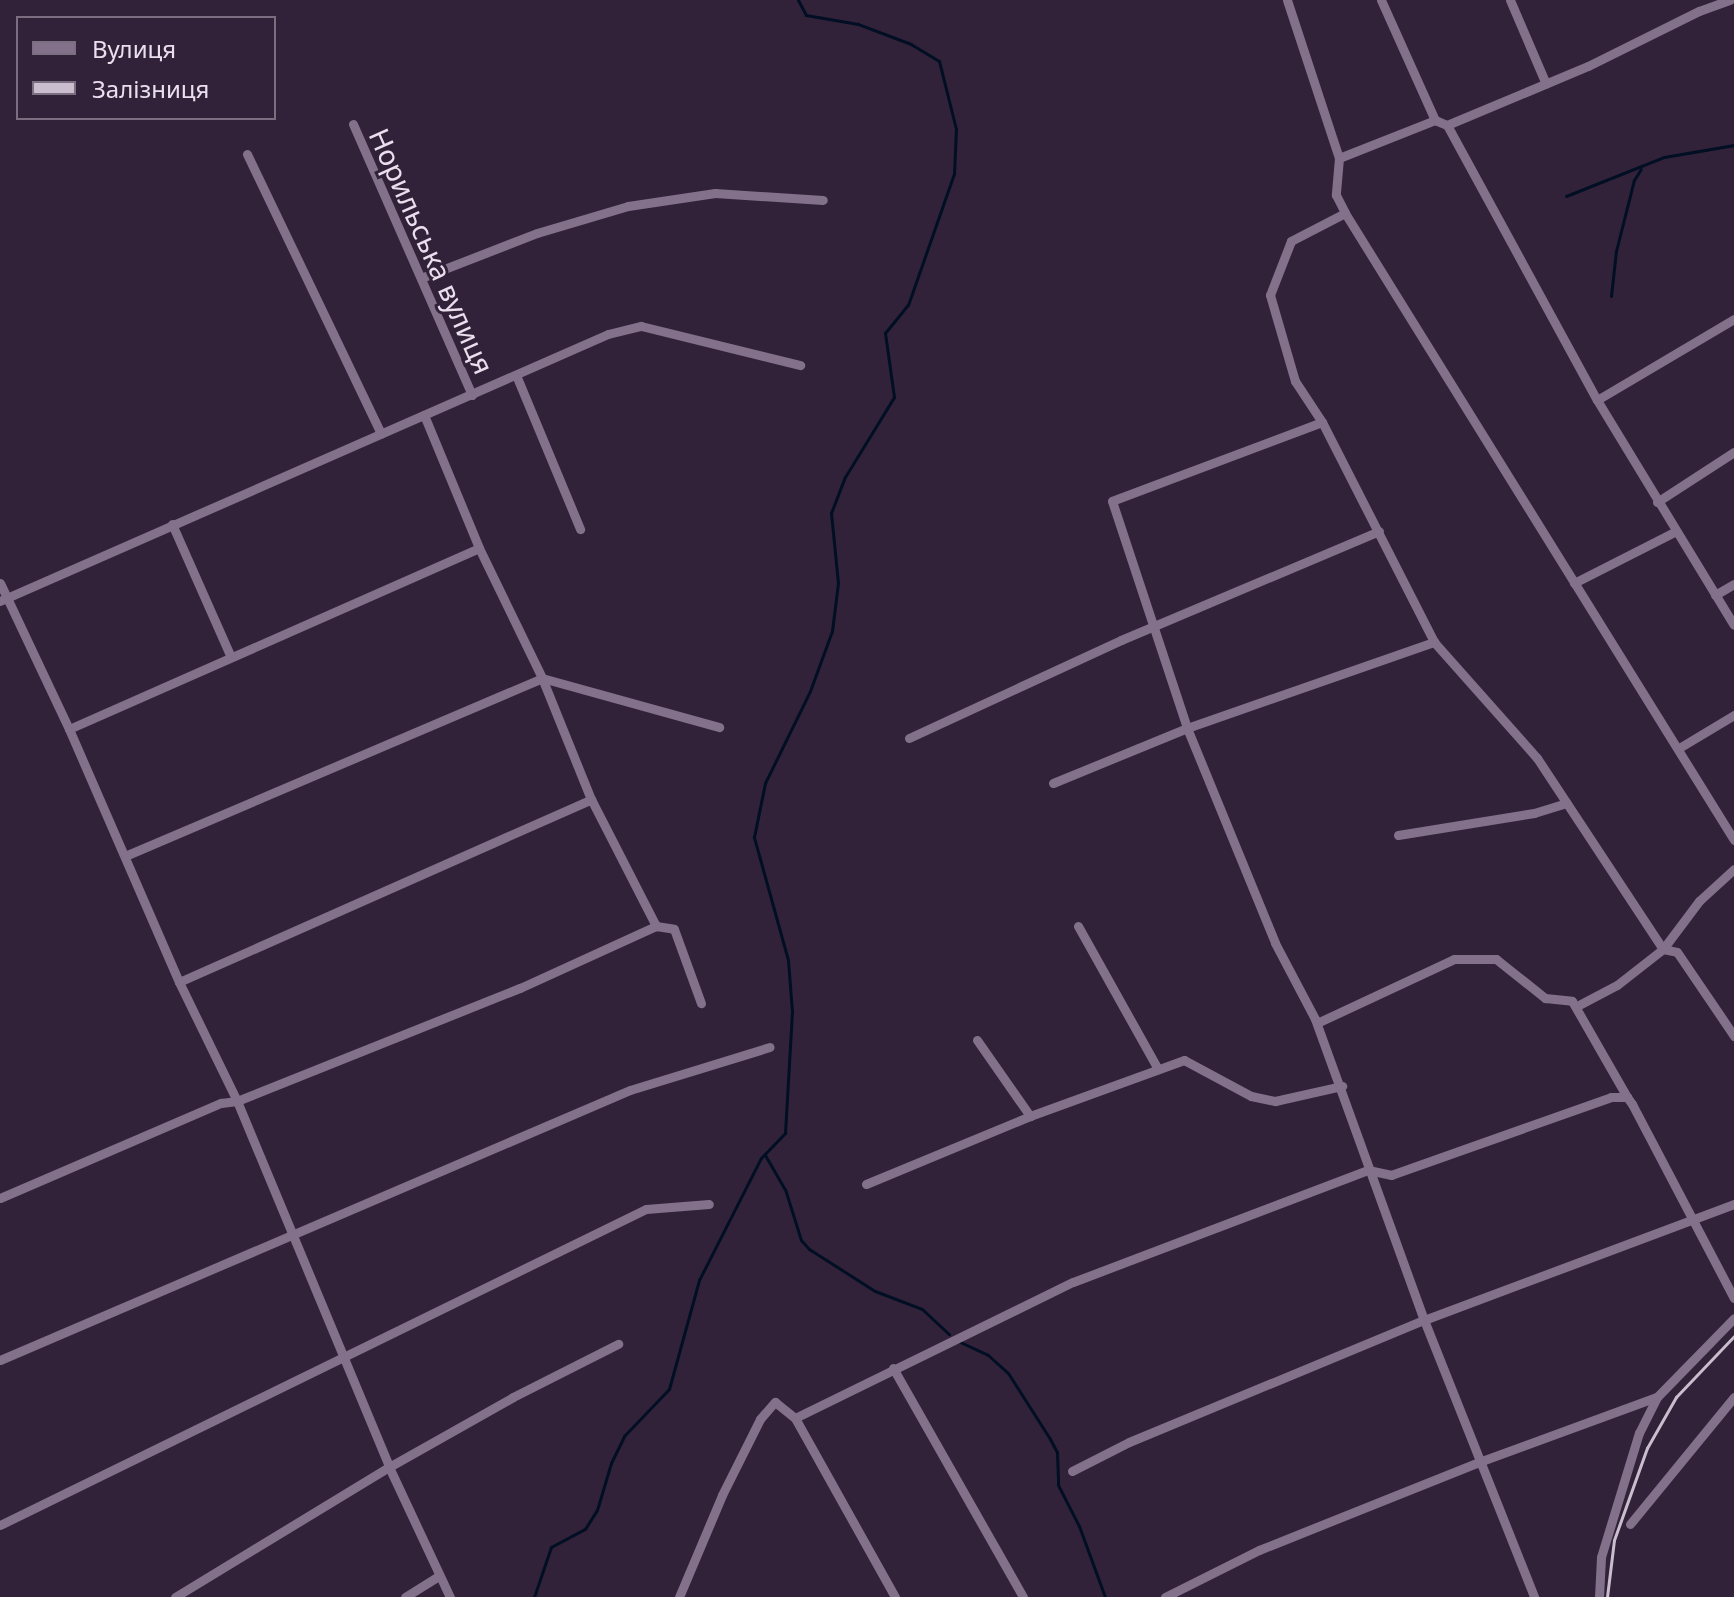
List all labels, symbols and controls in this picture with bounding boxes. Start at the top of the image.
legend [16,16,276,120]
text: Вулиця [92,32,176,65]
text: Залізниця [92,72,209,105]
street label: Норильська вулиця [363,123,501,379]

